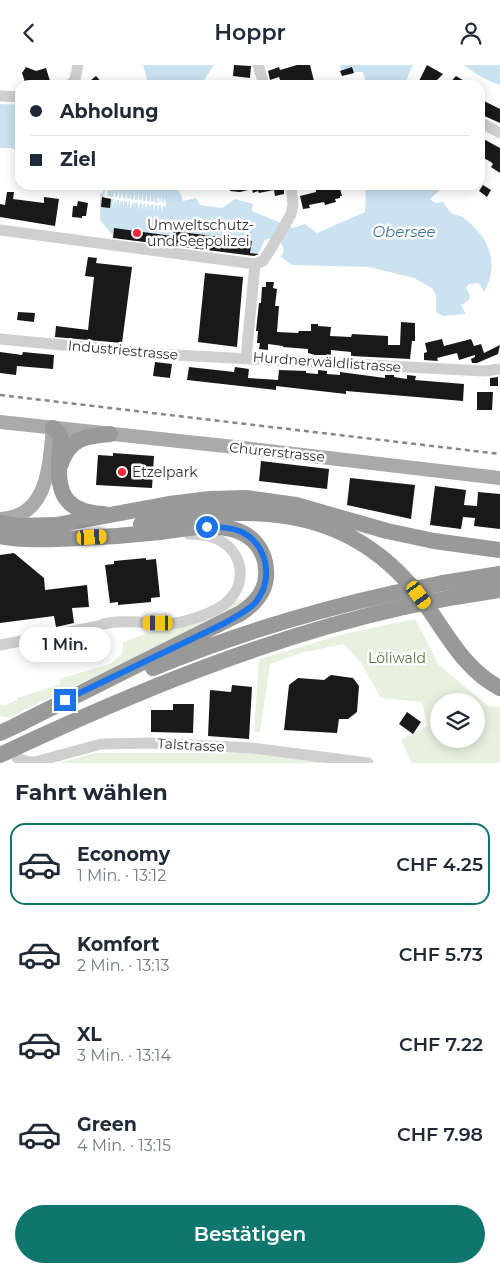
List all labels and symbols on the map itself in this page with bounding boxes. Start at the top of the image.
place label: Umweltschutz- und Seepolizei [147,216,254,250]
water label: Obersee [372,222,436,241]
marker: Umweltschutz- und Seepolizei [131,227,143,239]
street label: Industriestrasse [67,336,179,364]
street label: Hurdnerwäldlistrasse [252,348,402,376]
street label: Churerstrasse [228,438,326,466]
place label: Etzelpark [132,463,198,481]
marker: Etzelpark [116,466,128,478]
route start [196,516,218,538]
car [76,529,107,545]
car [404,578,433,612]
car [143,616,173,631]
callout: 1 Min. [19,627,111,663]
park label: Löliwald [368,649,426,667]
route end [54,689,76,711]
street label: Talstrasse [157,734,225,756]

